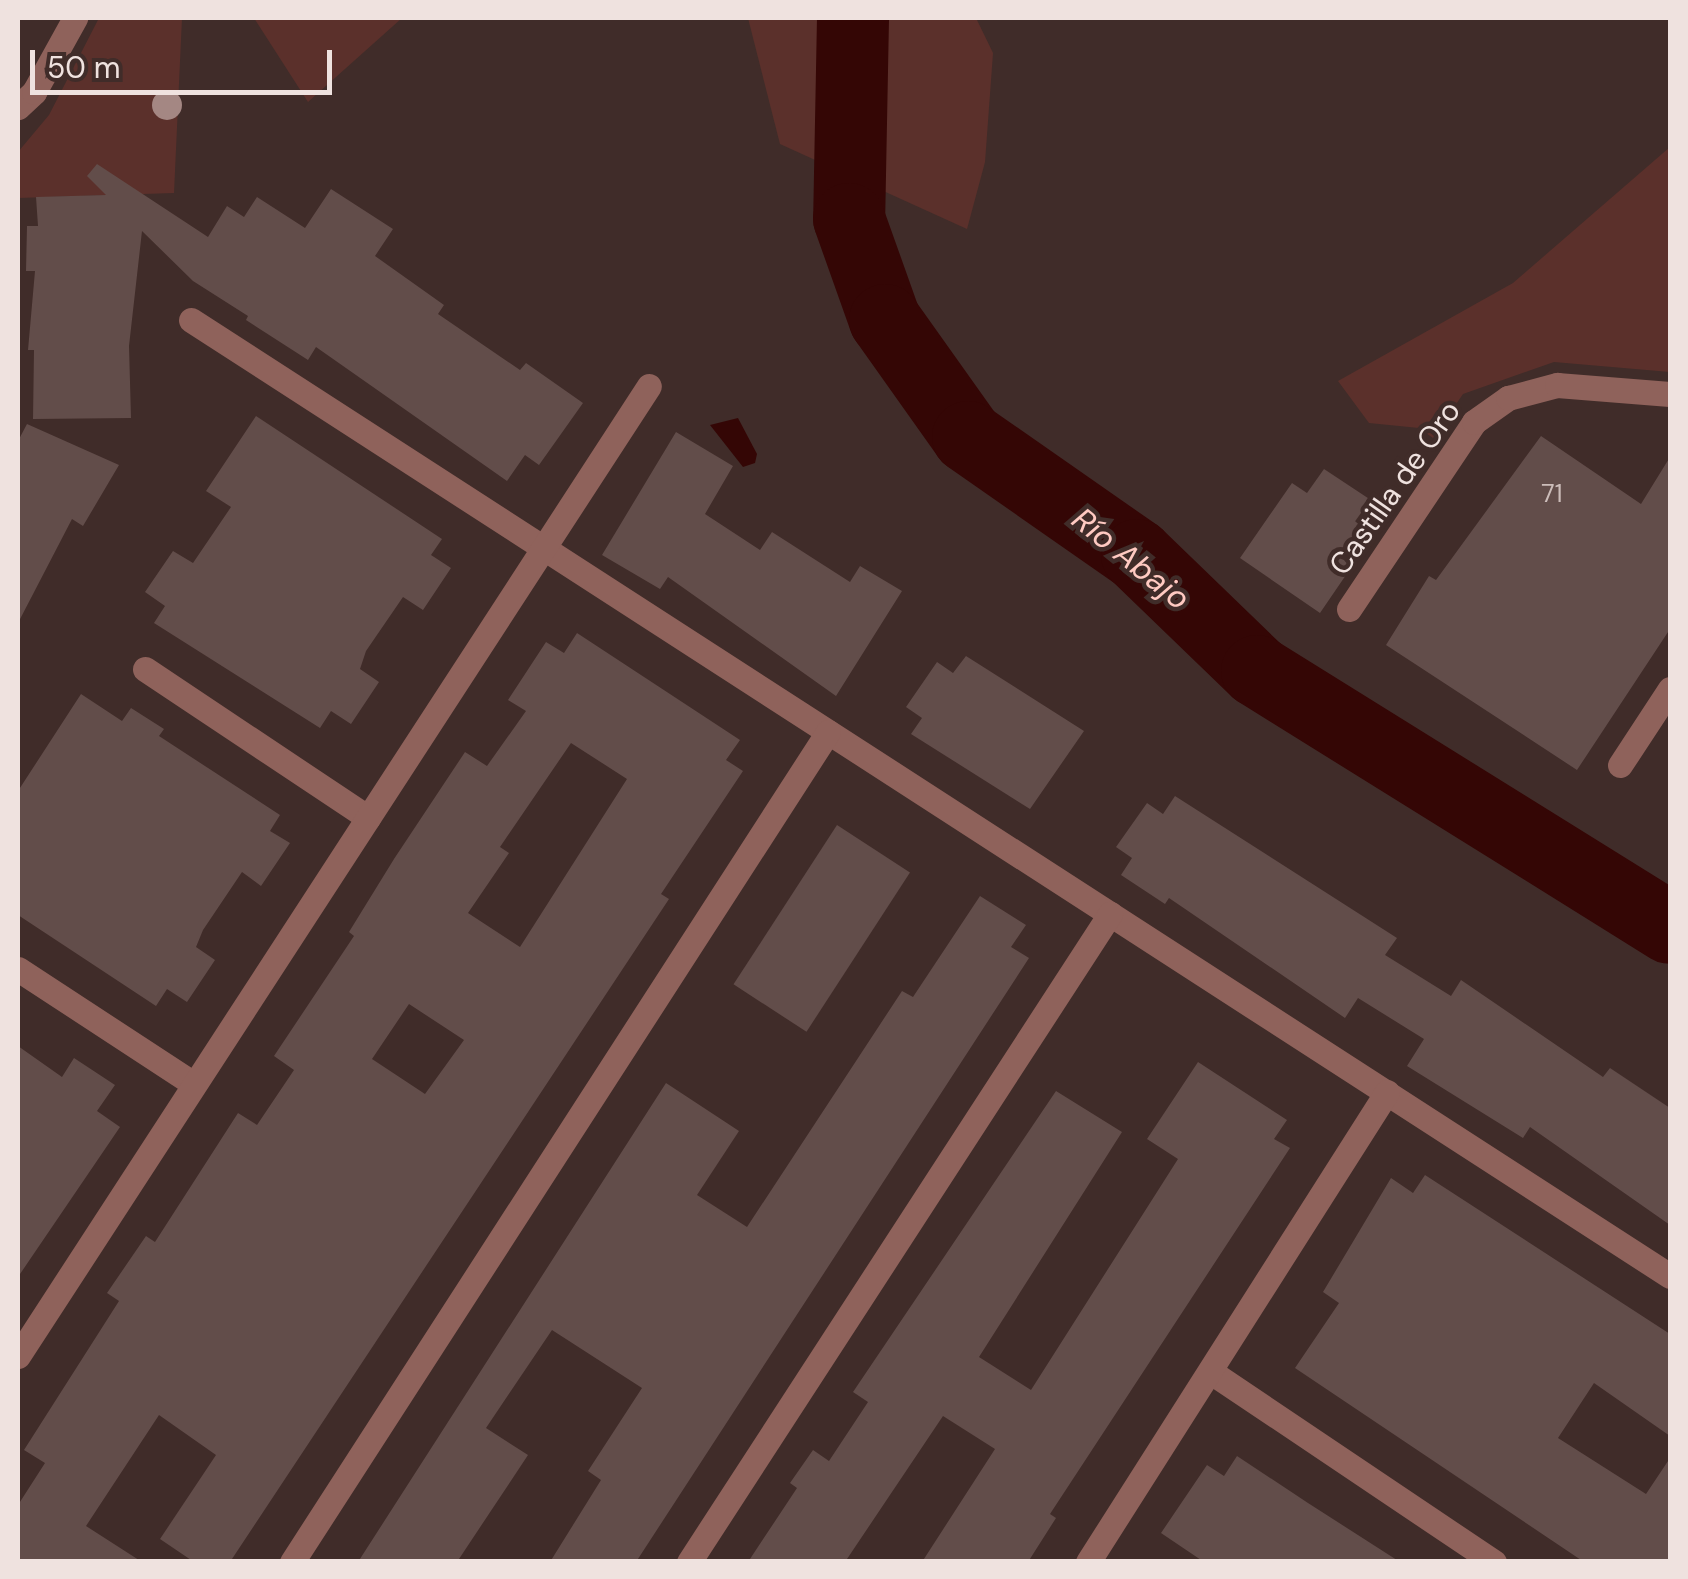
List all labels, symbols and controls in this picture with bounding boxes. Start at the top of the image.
scale bar [35,30,338,92]
text: 50 m [47,48,121,87]
street label: Castilla de Oro [1322,394,1468,582]
house number: 71 [1541,479,1563,509]
water label: Río Abajo [1064,500,1198,618]

